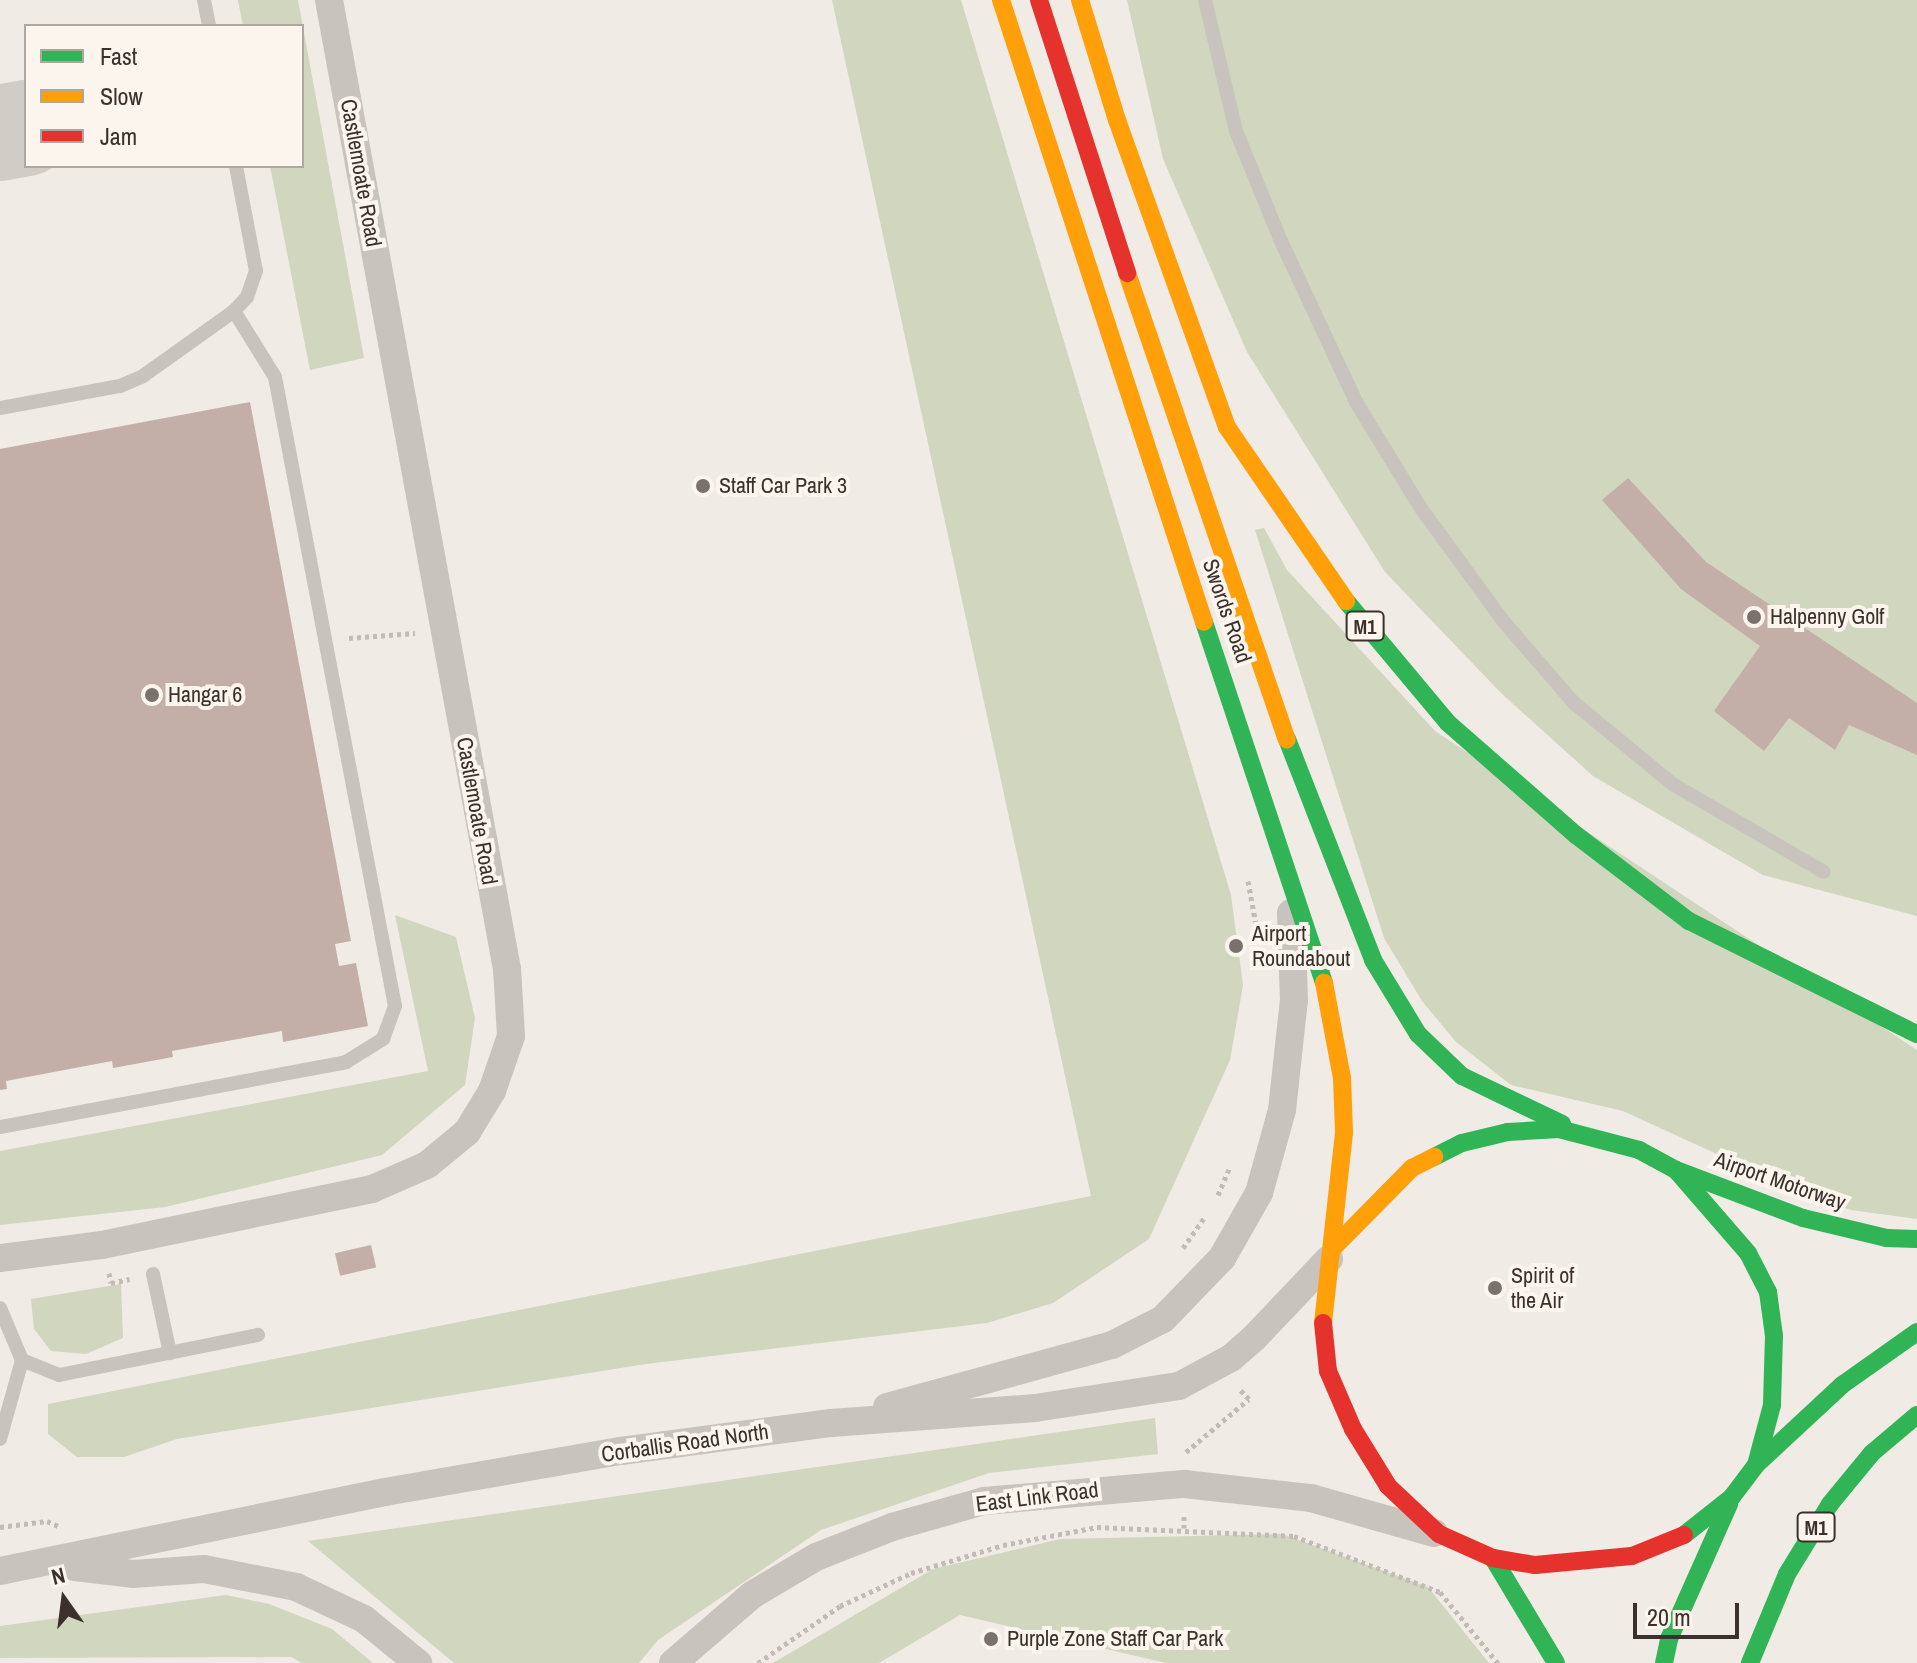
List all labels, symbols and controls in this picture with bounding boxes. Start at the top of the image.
legend [24,24,304,168]
text: Fast [100,40,137,72]
text: Slow [100,80,143,112]
street label: Castlemoate Road [335,97,387,249]
text: Jam [100,120,137,152]
place label: Staff Car Park 3 [719,473,847,499]
marker: Staff Car Park 3 [694,477,712,495]
street label: Swords Road [1197,556,1257,666]
place label: Halpenny Golf [1770,604,1884,630]
marker: Halpenny Golf [1745,608,1763,626]
road number: M1 [1345,610,1385,642]
place label: Hangar 6 [168,682,242,708]
marker: Hangar 6 [143,686,161,704]
street label: Castlemoate Road [451,735,503,887]
place label: Airport Roundabout [1252,920,1350,972]
marker: Airport Roundabout [1227,937,1245,955]
street label: Airport Motorway [1711,1146,1849,1216]
place label: Spirit of the Air [1511,1262,1574,1314]
marker: Spirit of the Air [1486,1279,1504,1297]
street label: Corballis Road North [600,1418,770,1468]
street label: East Link Road [974,1476,1100,1518]
road number: M1 [1796,1511,1836,1543]
north arrow [24,1559,104,1639]
text: N [48,1560,68,1592]
scale bar [1637,1587,1743,1637]
text: 20 m [1647,1601,1691,1633]
place label: Purple Zone Staff Car Park [1007,1626,1223,1652]
marker: Purple Zone Staff Car Park [982,1630,1000,1648]

